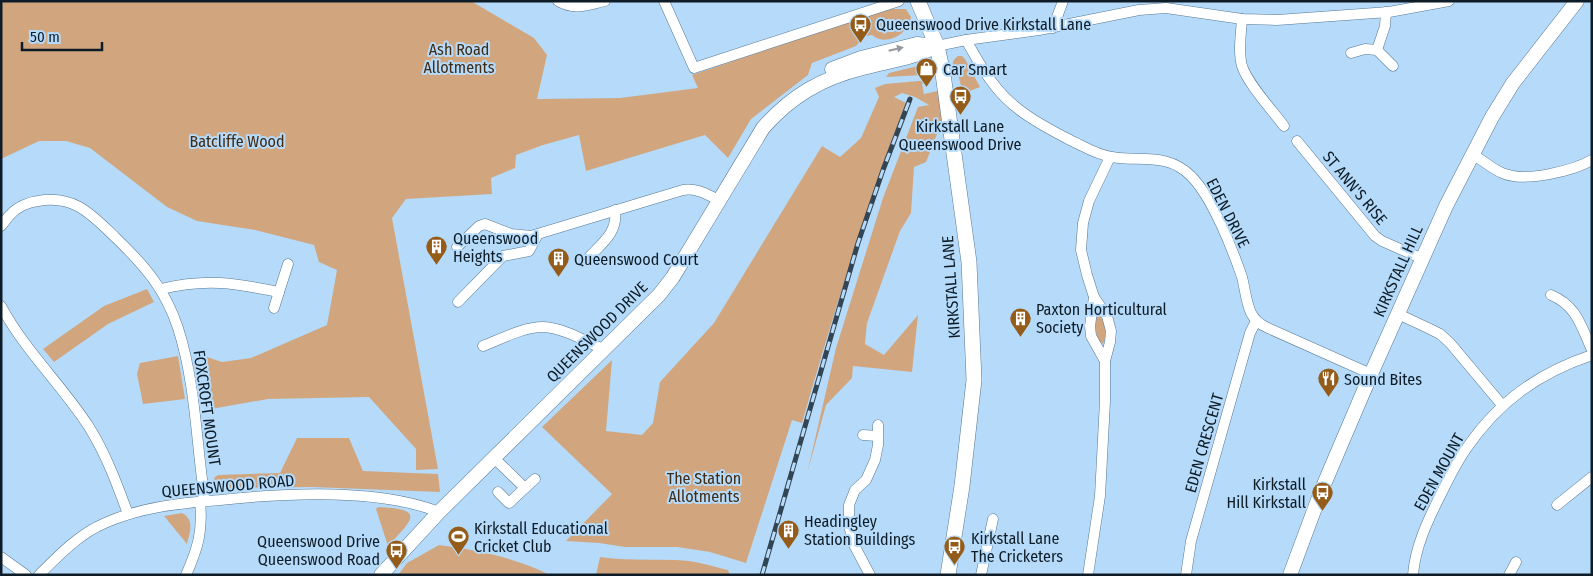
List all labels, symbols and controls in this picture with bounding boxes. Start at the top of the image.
bus stop icon: Queenswood Drive Kirkstall Lane [848,12,872,43]
place label: Queenswood Drive Kirkstall Lane [876,15,1091,34]
scale bar [22,20,102,52]
text: 50 m [30,28,60,46]
park label: Ash Road Allotments [423,40,495,77]
one-way arrow [889,45,904,53]
shop icon: Car Smart [915,57,939,88]
place label: Car Smart [943,60,1008,79]
bus stop icon: Kirkstall Lane Queenswood Drive [948,85,972,116]
place label: Kirkstall Lane Queenswood Drive [899,117,1022,154]
park label: Batcliffe Wood [189,132,285,151]
street label: ST ANN'S RISE [1319,147,1391,229]
street label: EDEN DRIVE [1202,175,1254,251]
street label: KIRKSTALL HILL [1369,222,1427,320]
place label: Queenswood Heights [453,229,538,266]
building icon: Queenswood Heights [425,235,449,266]
street label: KIRKSTALL LANE [938,235,964,339]
building icon: Queenswood Court [546,247,570,278]
place label: Queenswood Court [574,250,699,269]
street label: QUEENSWOOD DRIVE [543,278,651,386]
place label: Paxton Horticultural Society [1036,300,1167,337]
building icon: Paxton Horticultural Society [1008,306,1032,337]
street label: FOXCROFT MOUNT [189,349,225,468]
restaurant icon: Sound Bites [1316,367,1340,398]
place label: Sound Bites [1344,370,1422,389]
street label: EDEN CRESCENT [1181,390,1227,495]
street label: EDEN MOUNT [1410,429,1468,514]
park label: The Station Allotments [667,469,741,506]
street label: QUEENSWOOD ROAD [161,471,295,501]
place label: Kirkstall Hill Kirkstall [1227,475,1306,512]
bus stop icon: Kirkstall Hill Kirkstall [1310,481,1334,512]
place label: Headingley Station Buildings [804,512,916,549]
building icon: Headingley Station Buildings [776,518,800,549]
place label: Kirkstall Educational Cricket Club [474,519,608,556]
sports icon: Kirkstall Educational Cricket Club [446,525,470,556]
place label: Kirkstall Lane The Cricketers [971,529,1063,566]
place label: Queenswood Drive Queenswood Road [257,532,380,569]
bus stop icon: Kirkstall Lane The Cricketers [943,535,967,566]
bus stop icon: Queenswood Drive Queenswood Road [384,538,408,569]

